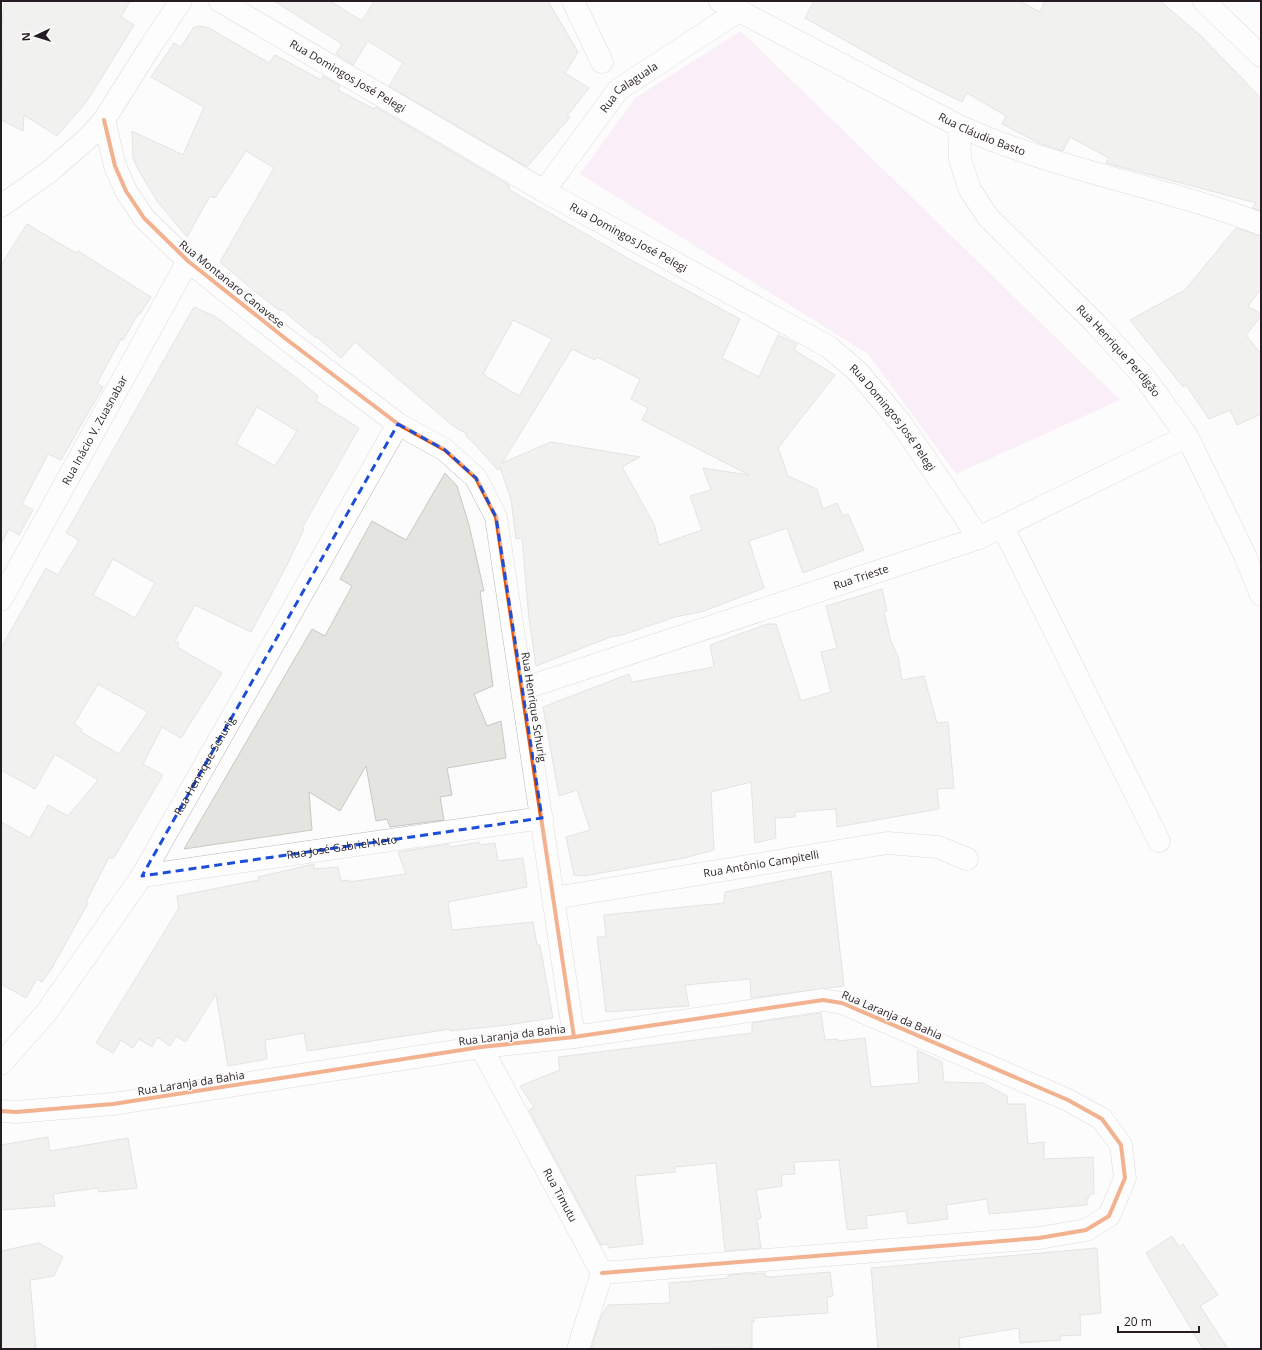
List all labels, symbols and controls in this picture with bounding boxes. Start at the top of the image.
north arrow [16,16,56,56]
text: N [18,32,33,42]
street label: Rua Domingos José Pelegi [287,36,409,115]
street label: Rua Calaguala [596,58,660,115]
street label: Rua Cláudio Basto [936,109,1028,159]
street label: Rua Domingos José Pelegi [567,199,690,275]
street label: Rua Montanaro Canavese [176,236,288,331]
street label: Rua Henrique Perdigão [1074,301,1164,400]
street label: Rua Domingos José Pelegi [847,360,939,474]
street label: Rua Inácio V. Zuasnabar [58,372,131,487]
street label: Rua Trieste [831,560,890,593]
street label: Rua Henrique Schurig [518,651,551,763]
street label: Rua Henrique Schurig [170,713,238,818]
street label: Rua José Gabriel Neto [286,831,398,862]
street label: Rua Antônio Campitelli [702,846,820,880]
street label: Rua Laranja da Bahia [840,987,945,1043]
street label: Rua Laranja da Bahia [457,1020,566,1049]
street label: Rua Laranja da Bahia [136,1067,245,1098]
street label: Rua Timutu [540,1165,581,1224]
scale bar [1118,1308,1199,1334]
text: 20 m [1124,1313,1152,1330]

